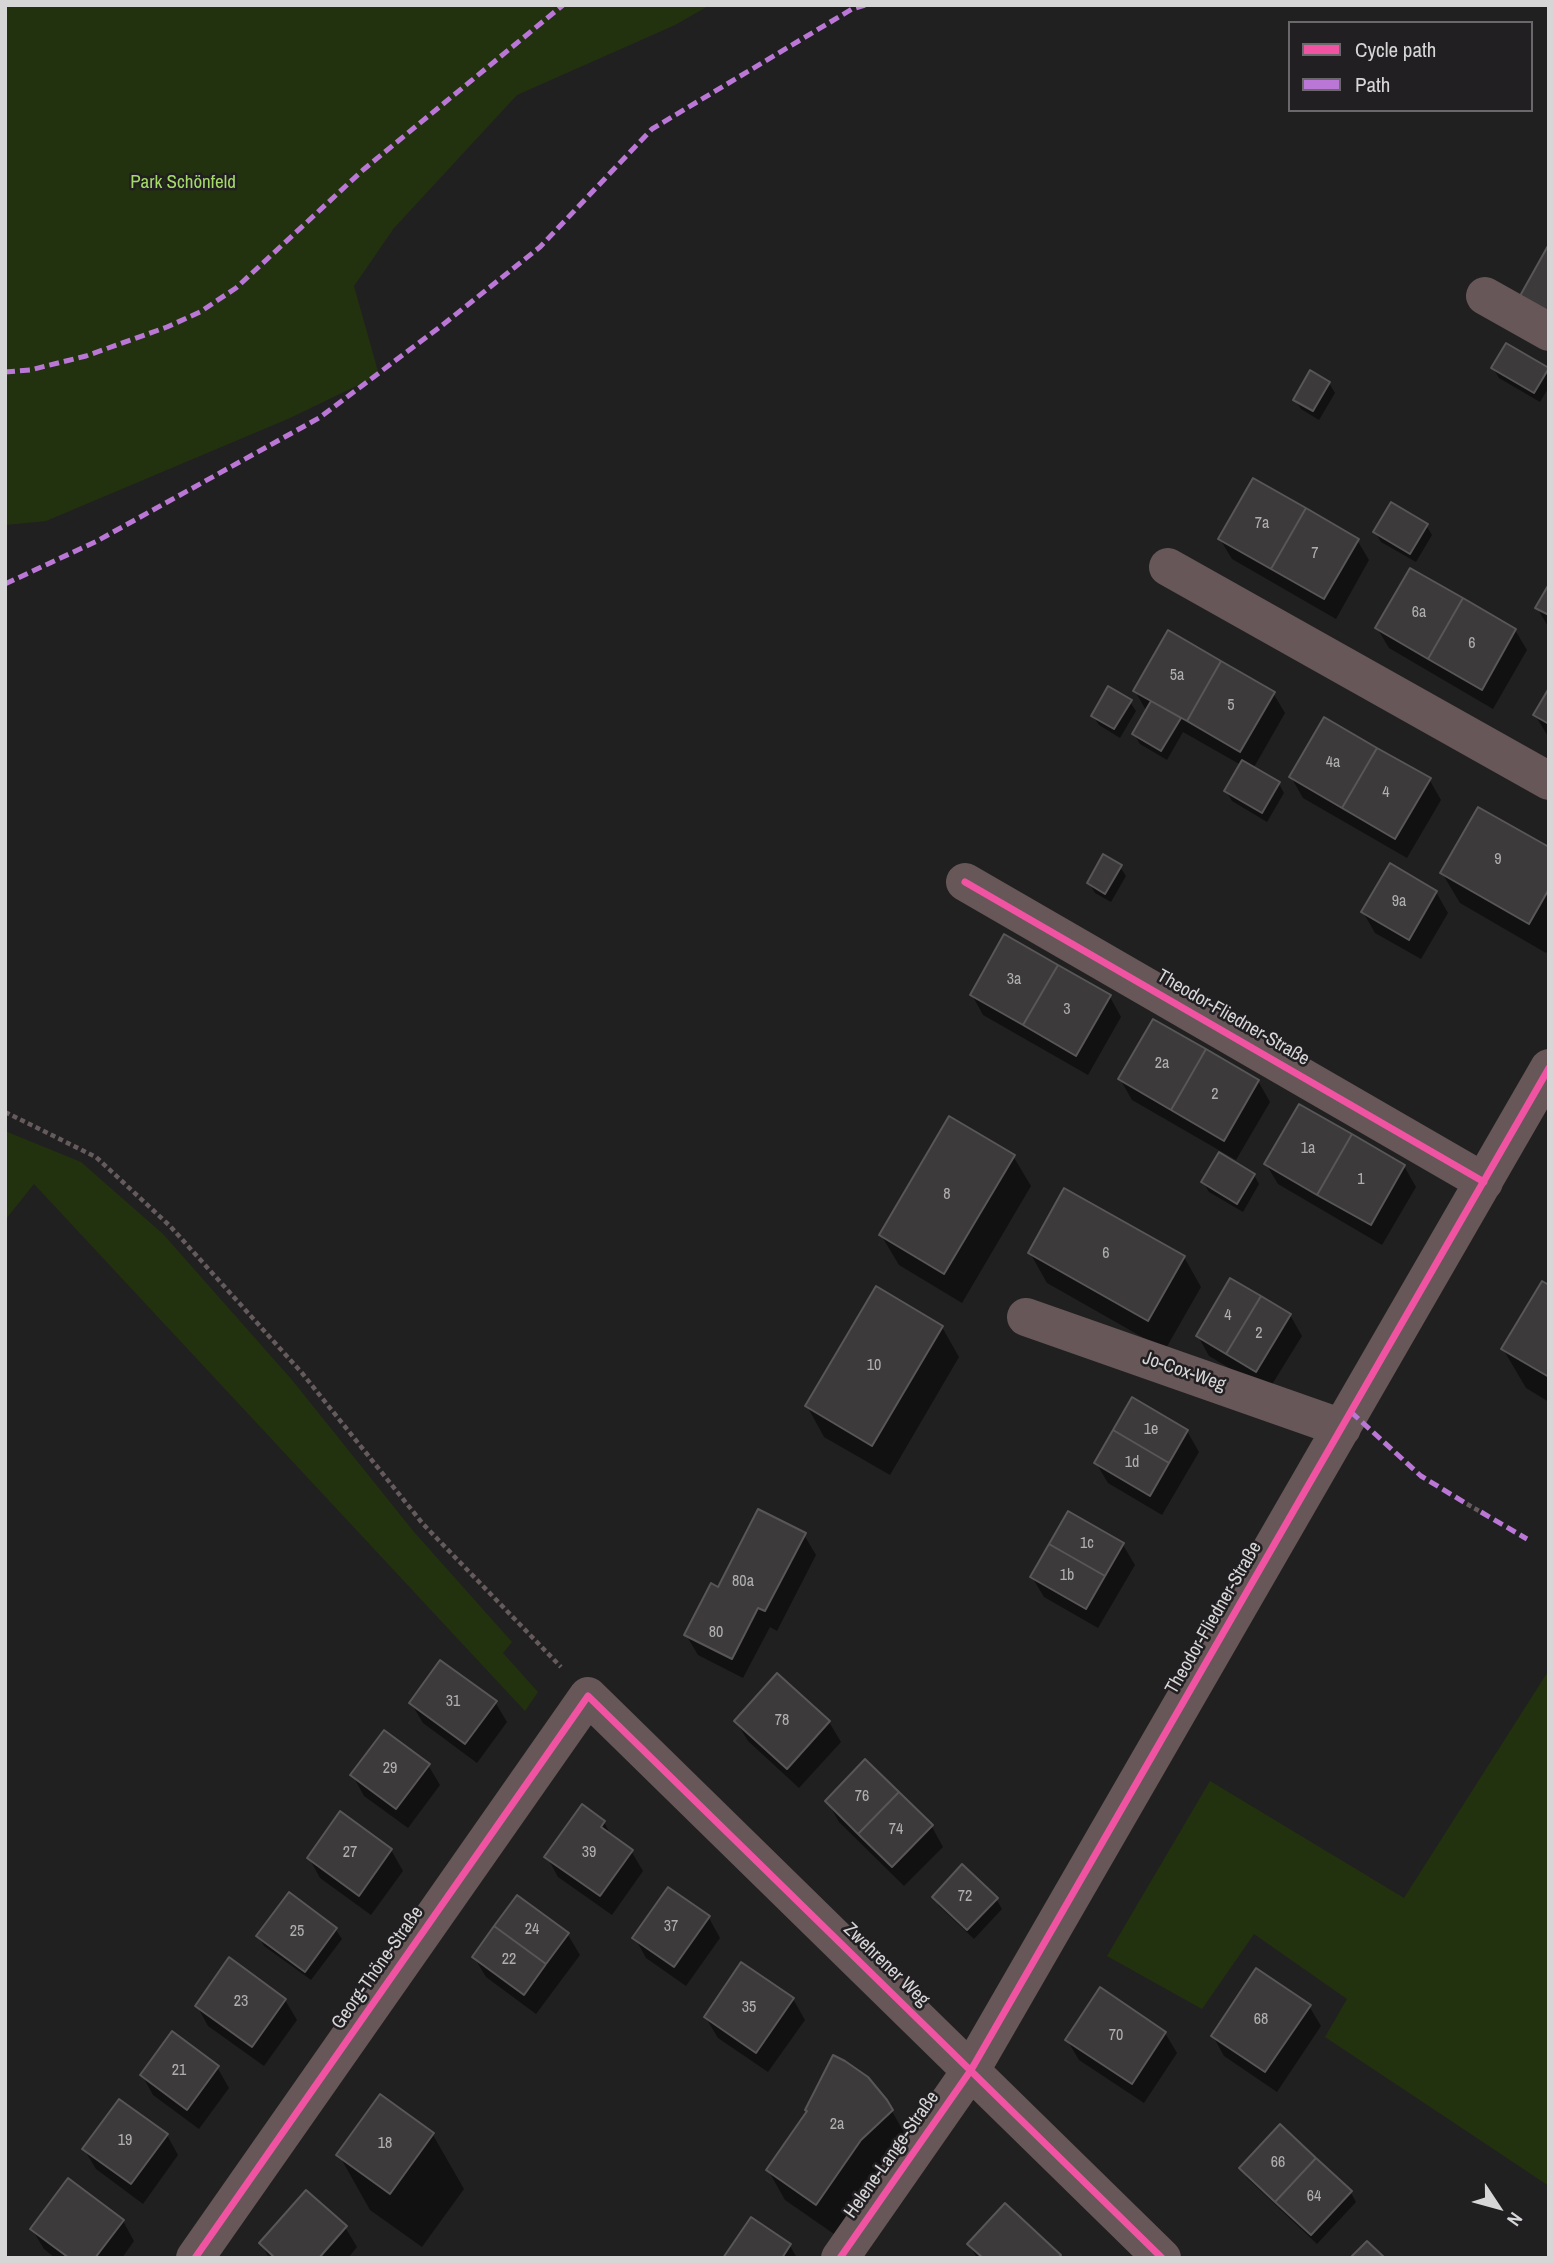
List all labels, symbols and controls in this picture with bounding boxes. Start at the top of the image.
legend [1288,21,1533,112]
text: Cycle path [1355,35,1436,64]
text: Path [1355,70,1390,99]
park label: Park Schönfeld [130,172,236,194]
house number: 7a [1255,514,1269,534]
house number: 7 [1311,544,1319,564]
house number: 6a [1412,603,1426,623]
house number: 6 [1468,634,1476,654]
house number: 5a [1170,666,1184,686]
house number: 5 [1227,696,1235,716]
house number: 4a [1326,753,1340,773]
house number: 4 [1382,783,1390,803]
house number: 9 [1494,850,1502,870]
house number: 9a [1392,892,1406,912]
street label: Theodor-Fliedner-Straße [1153,965,1313,1071]
house number: 3a [1007,970,1021,990]
house number: 3 [1063,1000,1071,1020]
house number: 2a [1155,1054,1169,1074]
house number: 2 [1211,1085,1219,1105]
house number: 1a [1301,1139,1315,1159]
house number: 1 [1357,1170,1365,1190]
house number: 8 [943,1185,951,1205]
house number: 6 [1102,1244,1110,1264]
house number: 4 [1224,1306,1232,1326]
house number: 2 [1255,1324,1263,1344]
street label: Jo-Cox-Weg [1139,1347,1229,1397]
house number: 10 [867,1356,881,1376]
house number: 1e [1144,1420,1158,1440]
house number: 1d [1125,1453,1139,1473]
house number: 1c [1080,1534,1094,1554]
street label: Theodor-Fliedner-Straße [1161,1538,1267,1698]
house number: 1b [1060,1566,1074,1586]
house number: 80a [732,1572,754,1592]
house number: 80 [709,1623,723,1643]
house number: 31 [446,1692,460,1712]
house number: 78 [775,1711,789,1731]
house number: 29 [383,1759,397,1779]
house number: 76 [855,1787,869,1807]
house number: 74 [889,1820,903,1840]
house number: 27 [343,1843,357,1863]
house number: 39 [582,1843,596,1863]
house number: 72 [958,1887,972,1907]
street label: Georg-Thöne-Straße [327,1902,429,2034]
house number: 37 [664,1917,678,1937]
street label: Zwehrener Weg [838,1918,934,2012]
house number: 24 [525,1920,539,1940]
house number: 25 [290,1922,304,1942]
house number: 22 [502,1950,516,1970]
house number: 23 [234,1992,248,2012]
house number: 35 [742,1998,756,2018]
house number: 68 [1254,2010,1268,2030]
house number: 70 [1109,2026,1123,2046]
house number: 21 [172,2061,186,2081]
street label: Helene-Lange-Straße [840,2087,944,2223]
house number: 2a [830,2115,844,2135]
house number: 19 [118,2131,132,2151]
house number: 18 [378,2134,392,2154]
house number: 66 [1271,2153,1285,2173]
north arrow [1463,2172,1533,2242]
house number: 64 [1307,2187,1321,2207]
text: N [1501,2207,1529,2232]

